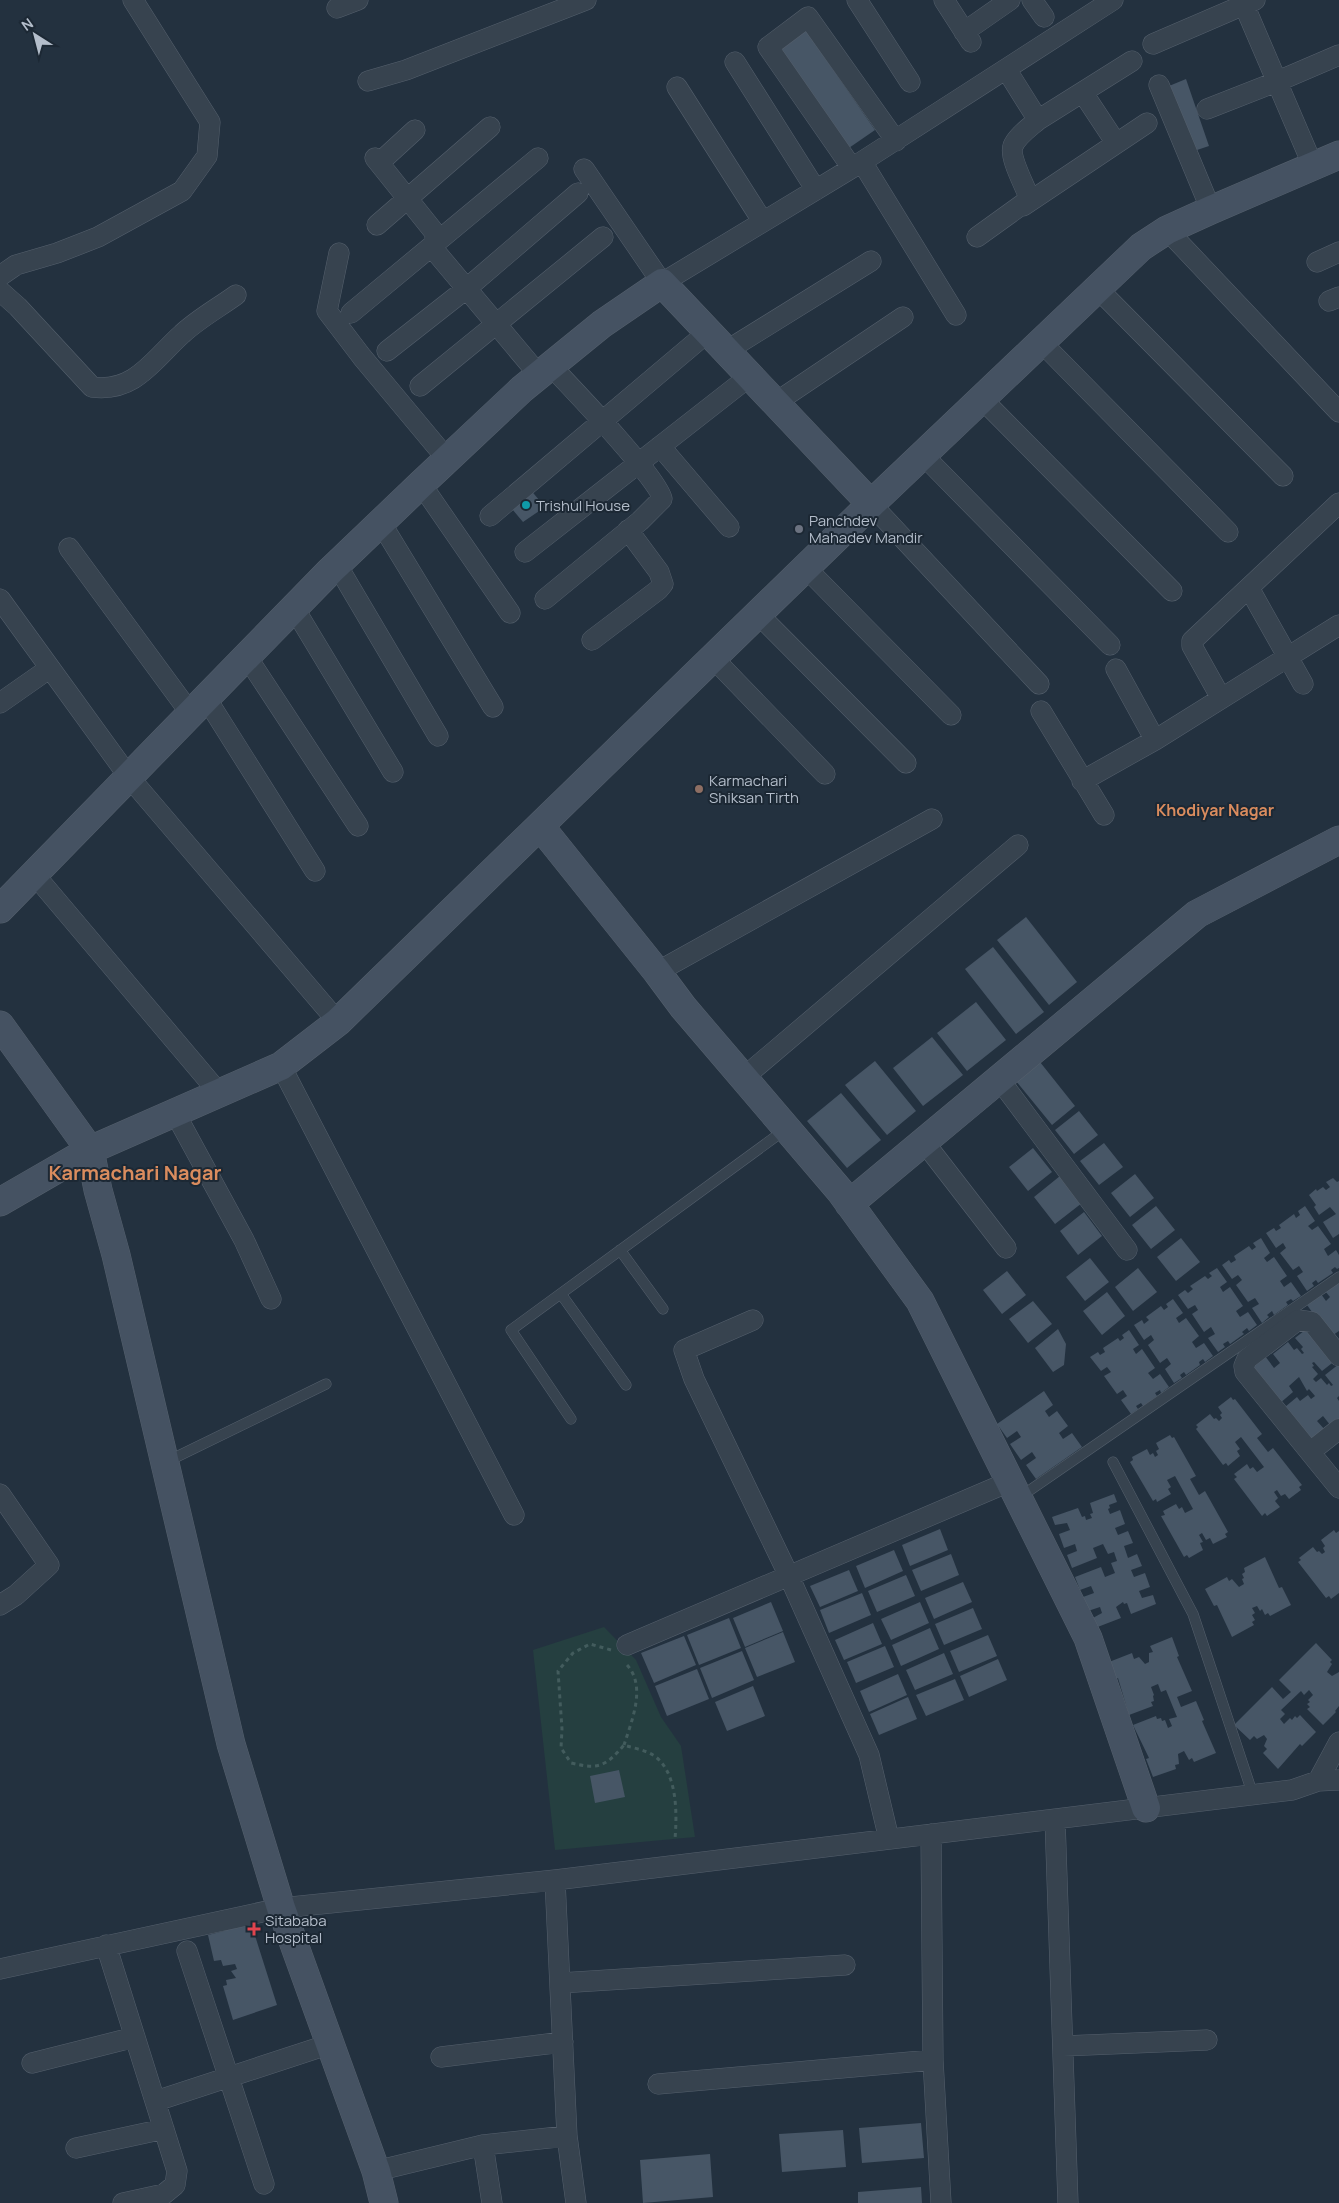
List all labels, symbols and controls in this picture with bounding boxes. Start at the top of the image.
north arrow [10,10,60,60]
text: N [17,13,37,35]
place label: Trishul House [536,495,630,516]
marker: Trishul House [520,499,532,511]
place label: Panchdev Mahadev Mandir [809,510,923,548]
marker: Panchdev Mahadev Mandir [793,523,805,535]
place label: Karmachari Shiksan Tirth [709,770,799,808]
marker: Karmachari Shiksan Tirth [693,783,705,795]
district label: Khodiyar Nagar [1156,799,1274,821]
district label: Karmachari Nagar [49,1159,221,1186]
place label: Sitababa Hospital [265,1910,327,1948]
marker: Sitababa Hospital [247,1922,261,1936]

